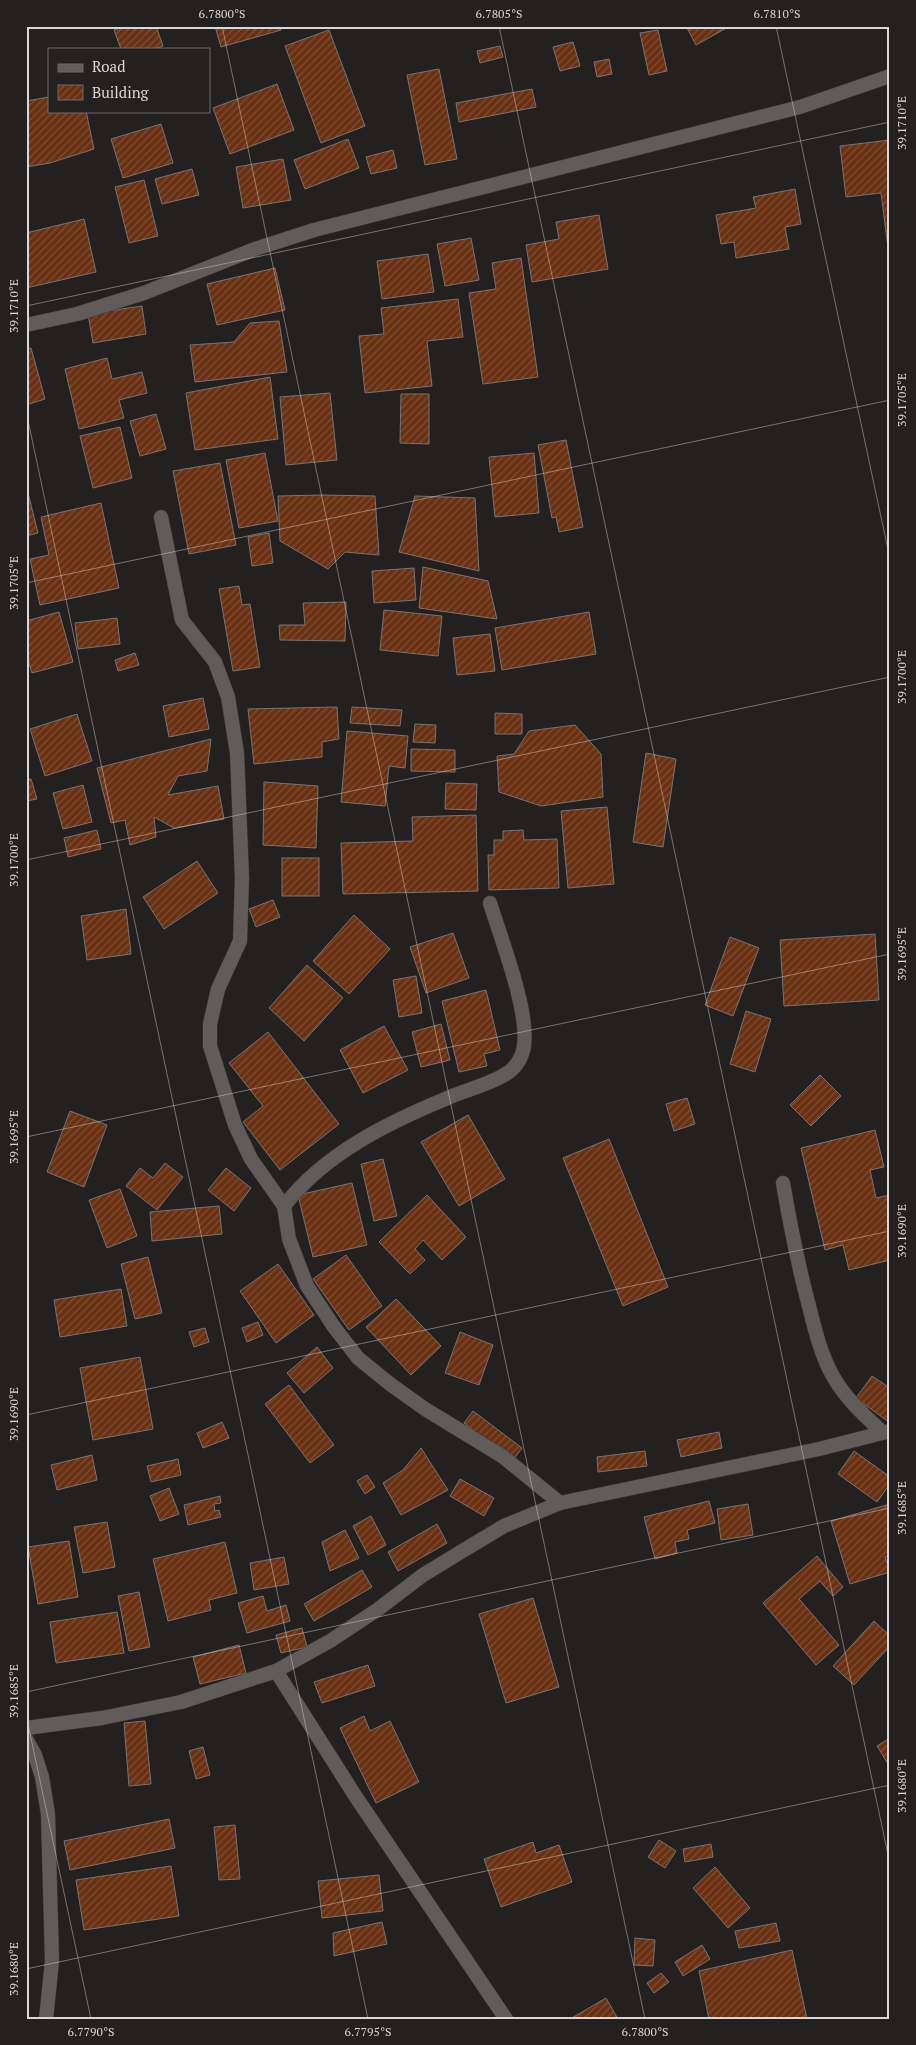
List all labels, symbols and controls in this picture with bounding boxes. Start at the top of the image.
text: 6.7800°S [199,6,245,21]
text: 6.7805°S [476,6,522,21]
text: 6.7810°S [754,6,800,21]
legend [48,48,210,112]
text: Road [92,56,125,76]
text: Building [92,82,150,102]
text: 39.1710°E [894,96,909,150]
text: 39.1710°E [6,279,21,333]
text: 39.1705°E [894,373,909,427]
text: 39.1705°E [6,556,21,610]
text: 39.1700°E [894,650,909,704]
text: 39.1700°E [6,833,21,887]
text: 39.1695°E [894,927,909,981]
text: 39.1695°E [6,1110,21,1164]
text: 39.1690°E [894,1204,909,1258]
text: 39.1690°E [6,1387,21,1441]
text: 39.1685°E [894,1481,909,1535]
text: 39.1685°E [6,1664,21,1718]
text: 39.1680°E [894,1759,909,1813]
text: 39.1680°E [6,1942,21,1996]
text: 6.7790°S [68,2024,114,2039]
text: 6.7795°S [345,2024,391,2039]
text: 6.7800°S [622,2024,668,2039]

